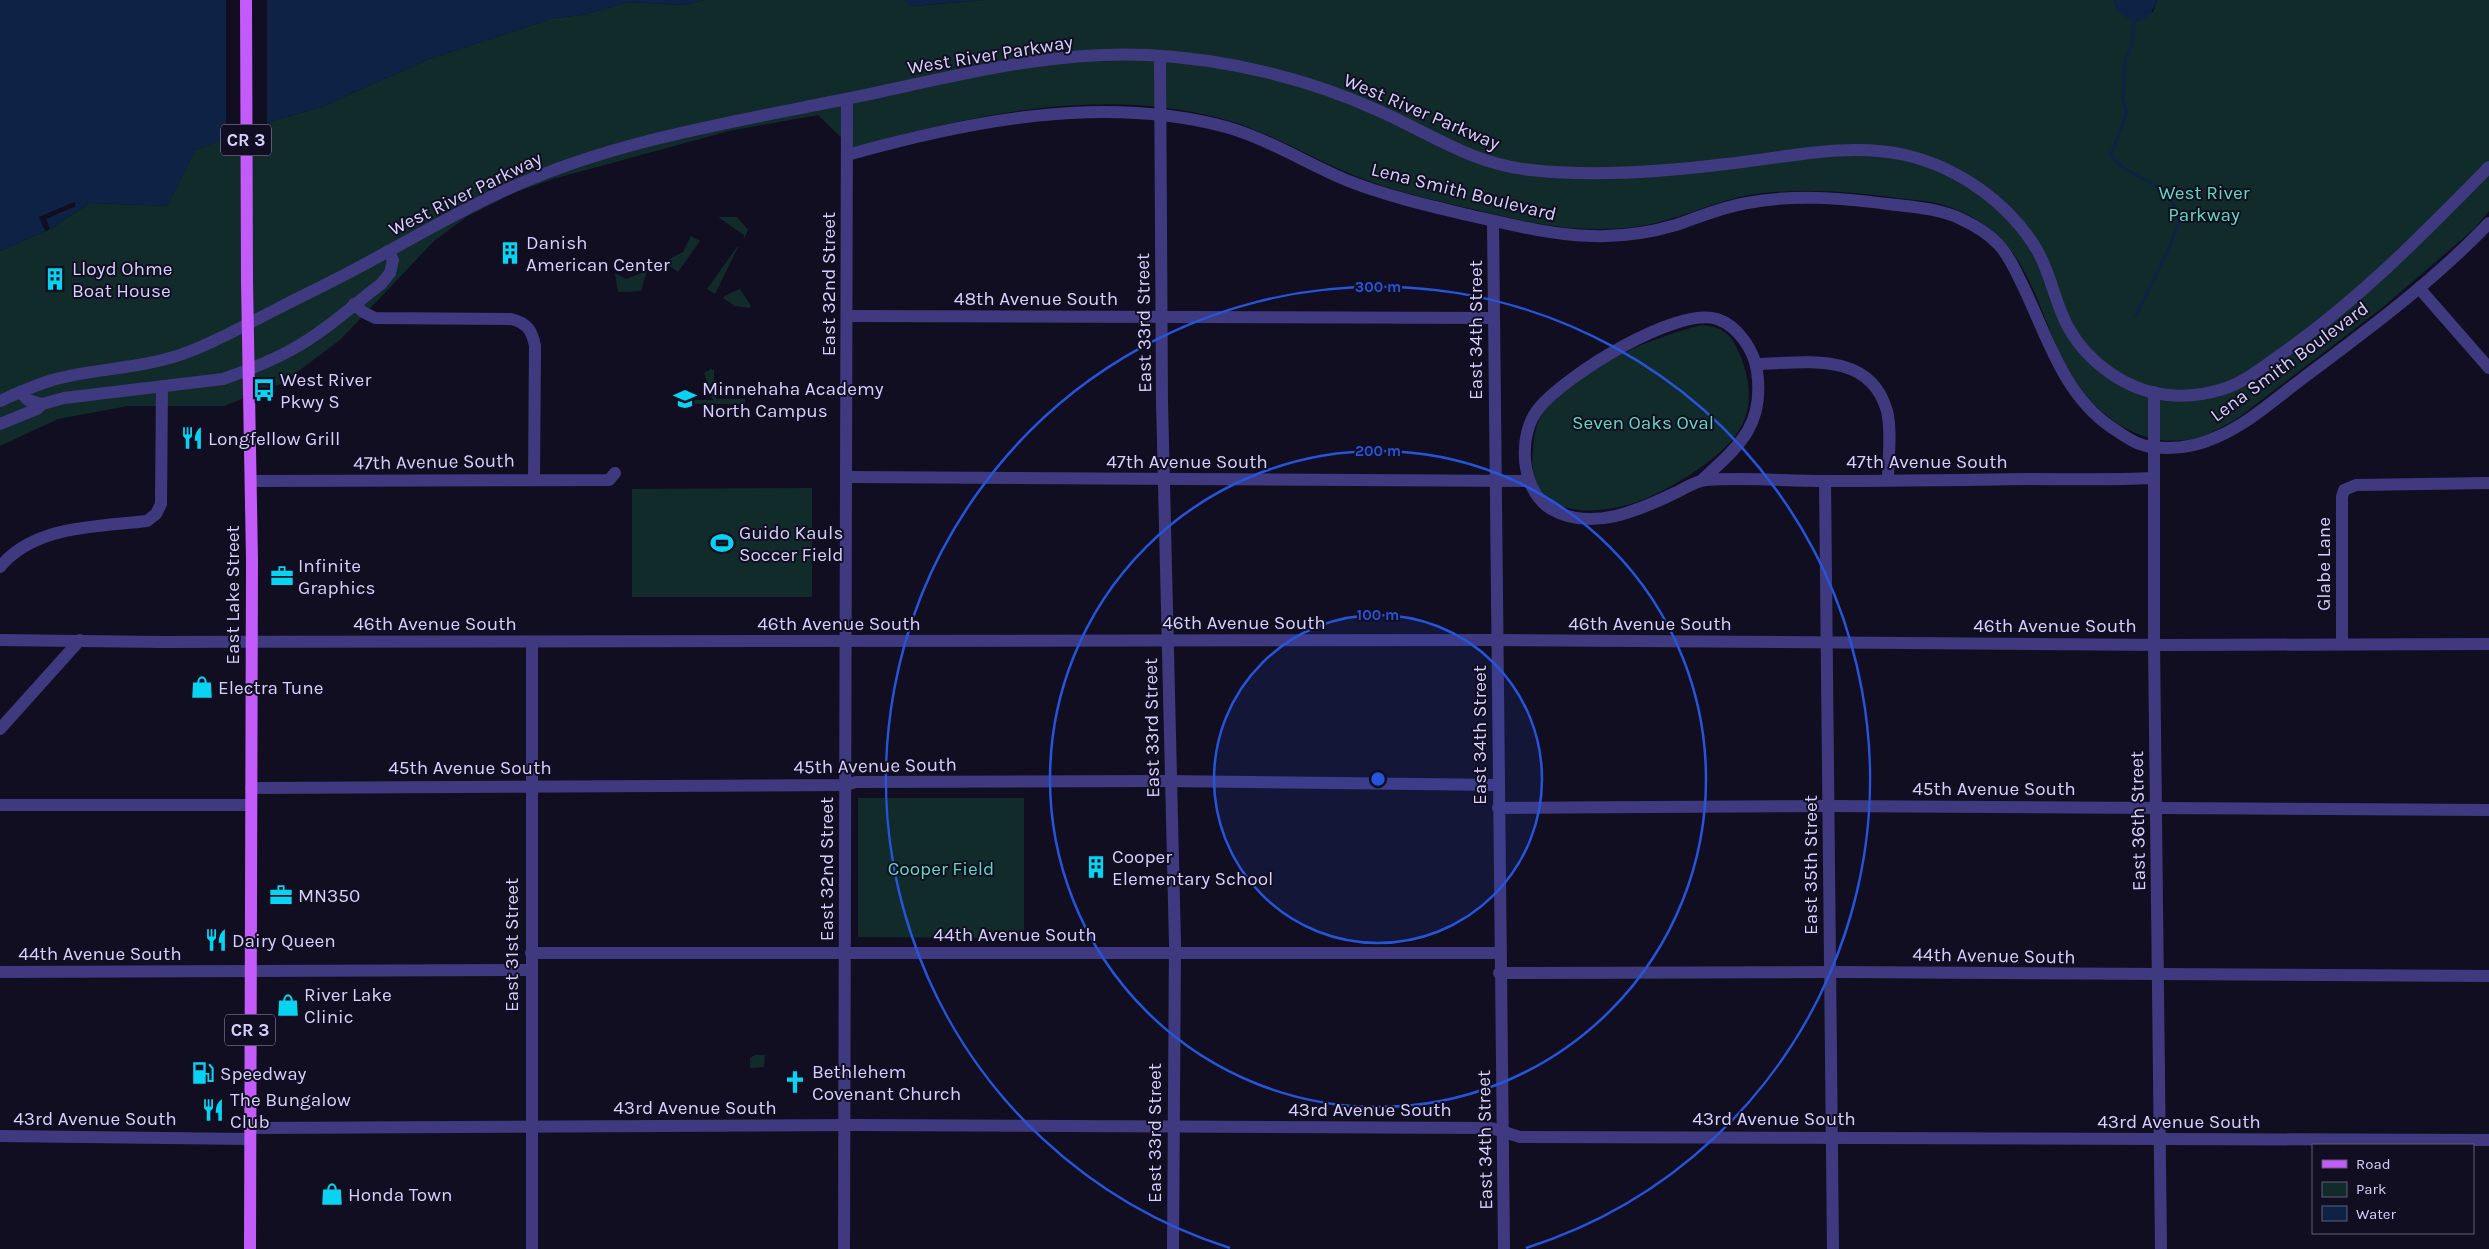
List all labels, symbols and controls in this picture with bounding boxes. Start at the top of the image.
street label: West River Parkway [906,31,1075,79]
street label: West River Parkway [1340,69,1503,155]
road number: CR 3 [221,124,271,156]
street label: West River Parkway [385,147,546,240]
street label: Lena Smith Boulevard [1369,158,1559,226]
park label: West River Parkway [2158,182,2250,226]
street label: East 32nd Street [818,212,840,356]
place label: Danish American Center [526,232,670,276]
building icon: Danish American Center [497,240,523,266]
street label: East 33rd Street [1132,253,1156,393]
place label: Lloyd Ohme Boat House [72,258,172,302]
street label: East 34th Street [1465,260,1487,400]
building icon: Lloyd Ohme Boat House [42,266,68,292]
text: 300 m [1355,278,1401,296]
street label: 48th Avenue South [954,288,1118,310]
street label: Lena Smith Boulevard [2206,297,2373,427]
place label: West River Pkwy S [280,369,371,413]
bus stop icon: West River Pkwy S [251,377,277,403]
place label: Minnehaha Academy North Campus [702,378,884,422]
school or university icon: Minnehaha Academy North Campus [672,386,698,412]
park label: Seven Oaks Oval [1572,412,1714,434]
restaurant icon: Longfellow Grill [179,425,205,451]
place label: Longfellow Grill [208,428,340,450]
text: 200 m [1355,442,1401,460]
street label: 47th Avenue South [353,450,515,474]
street label: 47th Avenue South [1106,451,1268,473]
street label: 47th Avenue South [1846,451,2008,473]
street label: Glabe Lane [2313,517,2335,611]
place label: Guido Kauls Soccer Field [739,522,844,566]
street label: East Lake Street [222,525,244,665]
sports icon: Guido Kauls Soccer Field [709,530,735,556]
place label: Infinite Graphics [298,555,376,599]
office icon: Infinite Graphics [269,563,295,589]
text: 100 m [1357,606,1399,624]
street label: 46th Avenue South [1162,612,1326,634]
street label: 46th Avenue South [353,613,517,635]
street label: 46th Avenue South [757,613,921,635]
street label: 46th Avenue South [1568,613,1732,635]
street label: 46th Avenue South [1973,615,2137,637]
street label: East 33rd Street [1140,658,1164,798]
street label: East 34th Street [1469,665,1491,805]
shop icon: Electra Tune [189,674,215,700]
place label: Electra Tune [218,677,323,699]
street label: East 36th Street [2126,751,2150,891]
street label: 45th Avenue South [793,754,957,778]
street label: 45th Avenue South [388,757,552,779]
centre of rings [1369,770,1387,788]
street label: 45th Avenue South [1912,778,2076,800]
street label: East 35th Street [1800,795,1822,935]
street label: East 32nd Street [816,797,838,941]
place label: Cooper Elementary School [1112,846,1273,890]
building icon: Cooper Elementary School [1083,854,1109,880]
park label: Cooper Field [888,858,994,880]
street label: East 31st Street [501,878,523,1012]
office icon: MN350 [268,882,294,908]
place label: MN350 [298,885,360,907]
street label: 44th Avenue South [933,924,1097,946]
restaurant icon: Dairy Queen [203,927,229,953]
place label: Dairy Queen [232,930,336,952]
street label: 44th Avenue South [18,943,182,965]
street label: 44th Avenue South [1912,944,2076,968]
place label: River Lake Clinic [304,984,392,1028]
shop icon: River Lake Clinic [275,992,301,1018]
road number: CR 3 [225,1014,275,1046]
fuel station icon: Speedway [190,1060,216,1086]
place label: Bethlehem Covenant Church [812,1061,961,1105]
place label: Speedway [220,1063,307,1085]
street label: East 33rd Street [1144,1063,1166,1203]
church icon: Bethlehem Covenant Church [782,1069,808,1095]
street label: East 34th Street [1473,1070,1497,1210]
place label: The Bungalow Club [230,1089,351,1133]
restaurant icon: The Bungalow Club [200,1097,226,1123]
street label: 43rd Avenue South [613,1097,777,1119]
street label: 43rd Avenue South [1288,1099,1452,1121]
street label: 43rd Avenue South [13,1108,177,1130]
street label: 43rd Avenue South [1692,1108,1856,1130]
street label: 43rd Avenue South [2097,1111,2261,1133]
legend [2312,1144,2474,1234]
text: Road [2356,1155,2391,1173]
text: Park [2356,1180,2386,1198]
shop icon: Honda Town [319,1181,345,1207]
place label: Honda Town [348,1184,452,1206]
text: Water [2356,1205,2397,1223]

